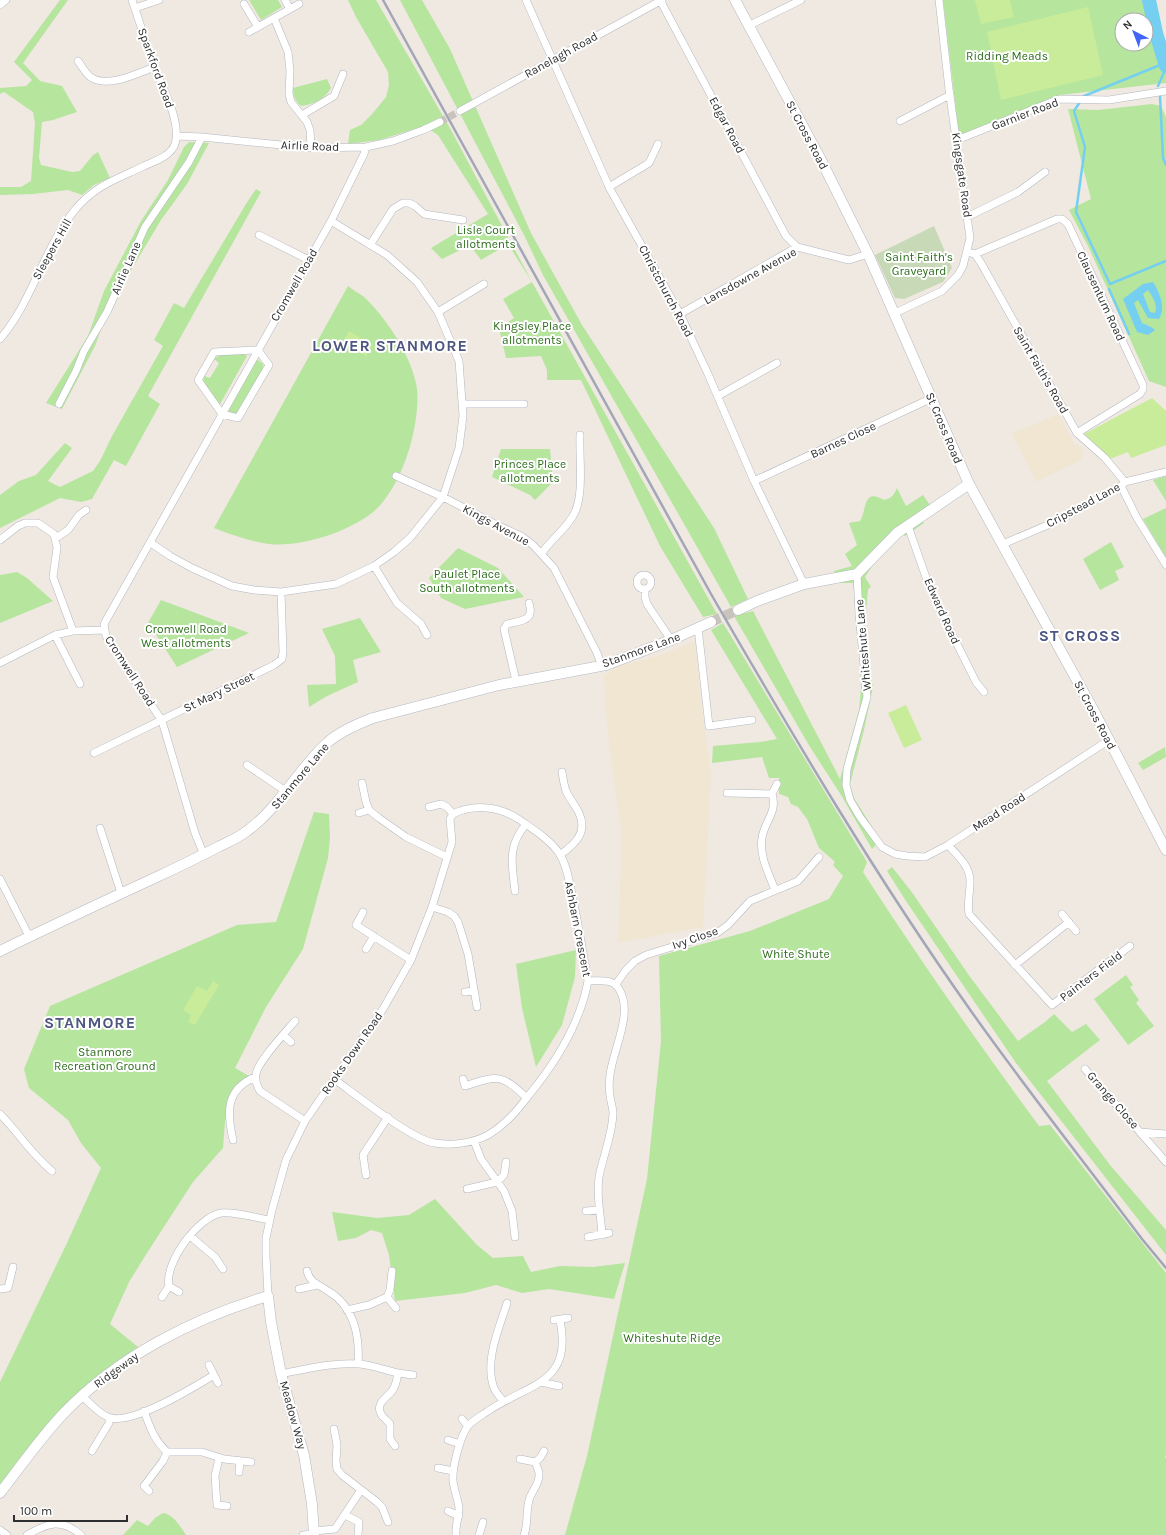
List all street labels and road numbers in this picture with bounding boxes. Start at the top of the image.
street label: Sparkford Road [135,26,177,110]
street label: Ranelagh Road [522,29,600,81]
street label: Edgar Road [706,94,748,156]
street label: Garnier Road [990,95,1060,133]
street label: St Cross Road [783,98,831,172]
street label: Kingsgate Road [949,132,975,218]
street label: Airlie Road [281,138,339,154]
street label: Sleepers Hill [29,216,75,282]
street label: Airlie Lane [108,239,144,297]
street label: Christchurch Road [636,243,696,339]
street label: Lansdowne Avenue [701,245,799,307]
street label: Cromwell Road [268,246,320,324]
street label: Clausentum Road [1074,249,1128,343]
street label: Saint Faith's Road [1010,324,1072,416]
street label: St Cross Road [923,390,965,466]
street label: Barnes Close [808,419,878,461]
street label: Cripstead Lane [1044,480,1122,530]
street label: Kings Avenue [460,502,532,548]
street label: Edward Road [921,576,963,646]
street label: Whiteshute Lane [852,598,874,692]
street label: Stanmore Lane [600,629,682,671]
street label: Cromwell Road [102,633,158,709]
street label: St Mary Street [181,669,257,715]
street label: St Cross Road [1071,678,1119,752]
street label: Stanmore Lane [268,740,332,812]
street label: Mead Road [970,790,1028,834]
street label: Ashbarn Crescent [562,880,594,978]
street label: Ivy Close [670,924,720,952]
street label: Painters Field [1057,948,1125,1004]
street label: Rooks Down Road [318,1009,386,1097]
street label: Grange Close [1084,1068,1142,1132]
street label: Ridgeway [91,1349,141,1391]
street label: Meadow Way [277,1379,310,1451]

